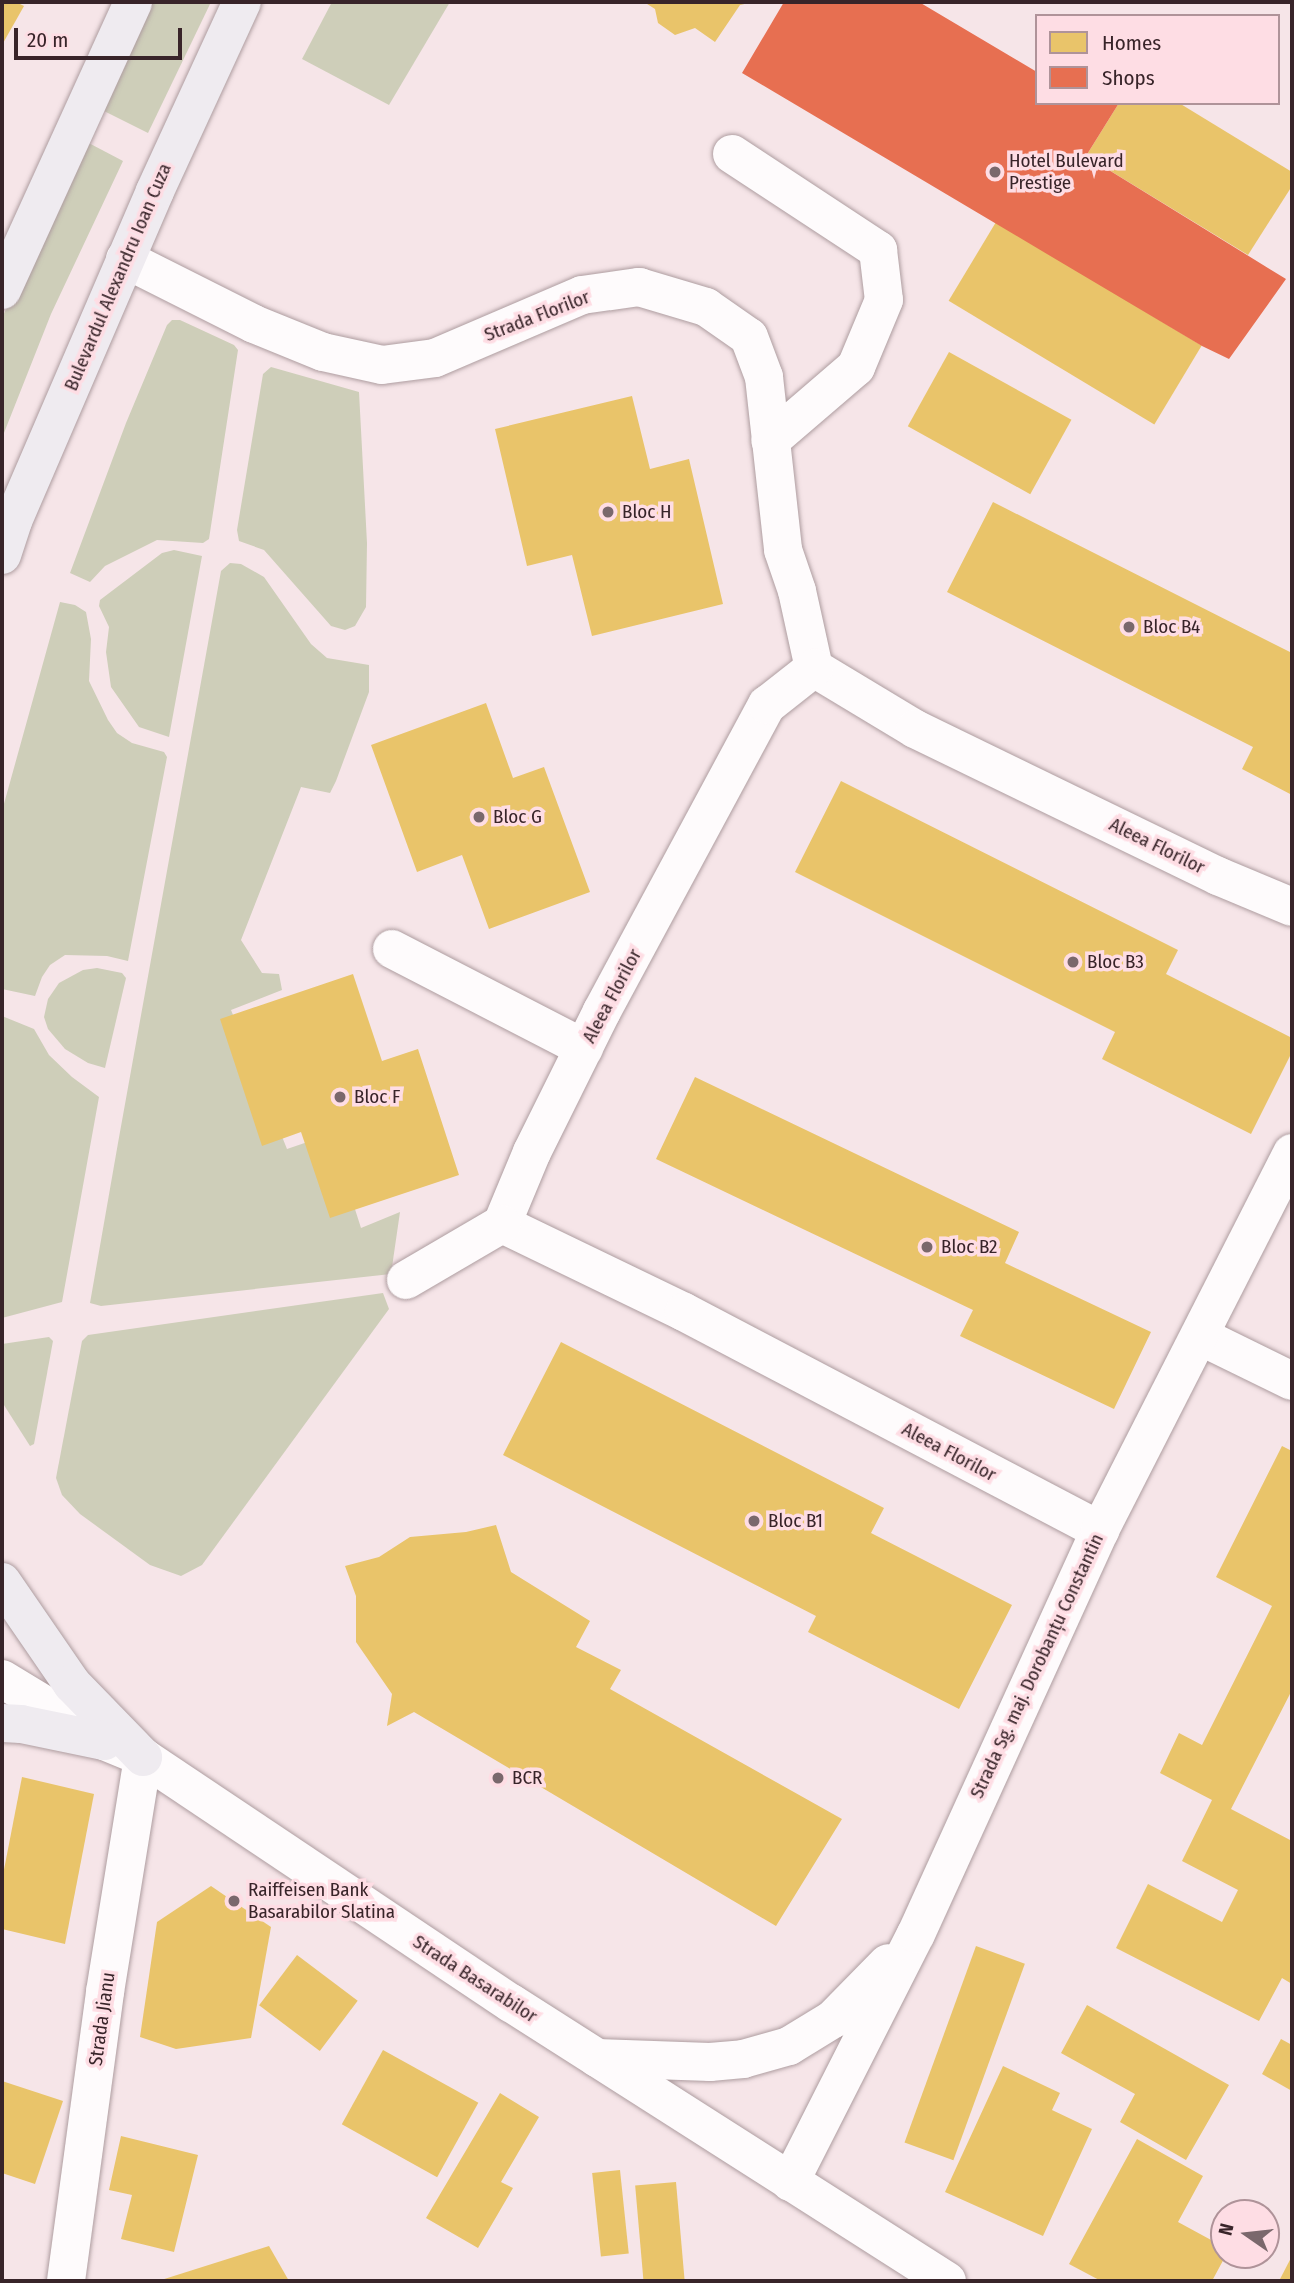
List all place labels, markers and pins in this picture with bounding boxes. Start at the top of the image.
place label: Hotel Bulevard Prestige [1009,150,1124,194]
marker: Hotel Bulevard Prestige [987,164,1003,180]
place label: Bloc H [622,501,671,523]
marker: Bloc H [600,504,616,520]
place label: Bloc B4 [1143,616,1200,638]
marker: Bloc B4 [1121,619,1137,635]
place label: Bloc G [493,806,542,828]
marker: Bloc G [471,809,487,825]
place label: Bloc B3 [1087,951,1144,973]
marker: Bloc B3 [1065,954,1081,970]
place label: Bloc F [354,1086,400,1108]
marker: Bloc F [332,1089,348,1105]
place label: Bloc B2 [941,1236,997,1258]
marker: Bloc B2 [919,1239,935,1255]
place label: Bloc B1 [768,1510,823,1532]
marker: Bloc B1 [746,1513,762,1529]
place label: BCR [512,1767,542,1789]
marker: BCR [490,1770,506,1786]
place label: Raiffeisen Bank Basarabilor Slatina [248,1879,395,1923]
marker: Raiffeisen Bank Basarabilor Slatina [226,1893,242,1909]

